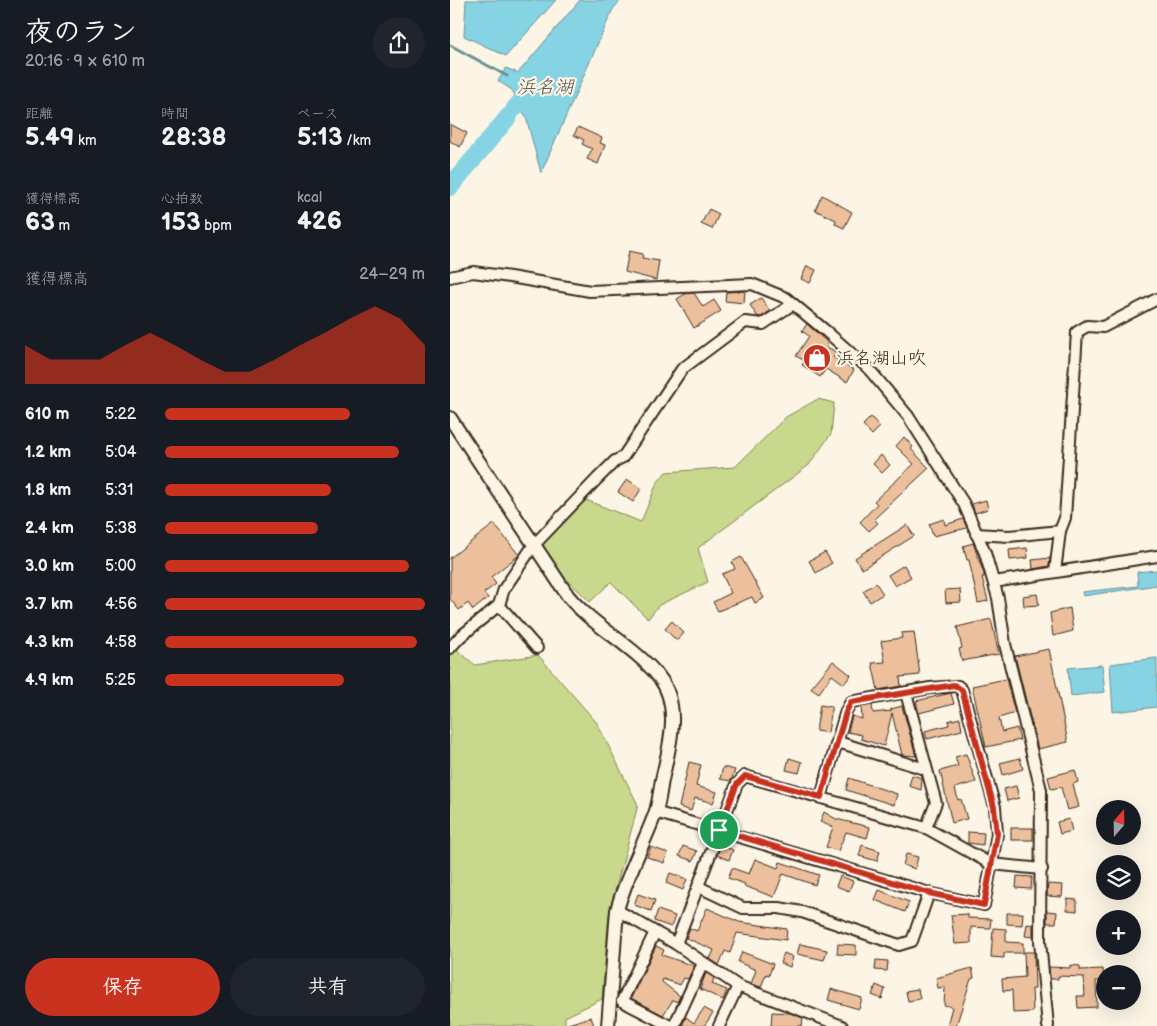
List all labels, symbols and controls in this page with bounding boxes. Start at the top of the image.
text: 夜のラン [25,16,137,49]
button: share [373,17,425,69]
text: 20:16 · 9 × 610 m [25,52,145,71]
water label: 浜名湖 [516,76,575,99]
text: 距離 [25,105,53,122]
text: 時間 [161,105,189,122]
text: ペース [297,105,338,122]
text: 5.49 [25,122,74,153]
text: 28:38 [161,122,227,153]
text: 5:13 [297,122,343,153]
text: km [74,132,97,149]
text: /km [343,132,371,149]
text: kcal [297,189,322,206]
text: 獲得標高 [25,190,81,207]
text: 心拍数 [161,190,203,207]
text: 426 [297,206,342,237]
text: 63 [25,207,55,238]
text: 153 [161,207,201,238]
text: m [55,217,70,234]
text: bpm [201,217,232,234]
text: 24–29 m [359,265,425,284]
text: 獲得標高 [25,270,89,289]
shop icon: 浜名湖山吹 [802,343,832,373]
place label: 浜名湖山吹 [836,348,926,369]
text: 610 m [25,405,69,424]
text: 5:22 [105,405,136,424]
text: 1.2 km [25,443,71,462]
text: 5:04 [105,443,137,462]
text: 1.8 km [25,481,71,500]
text: 5:31 [105,481,133,500]
text: 2.4 km [25,519,74,538]
text: 5:38 [105,519,137,538]
text: 3.0 km [25,557,74,576]
text: 5:00 [105,557,136,576]
text: 3.7 km [25,595,73,614]
text: 4:56 [105,595,137,614]
text: 4.3 km [25,633,74,652]
text: 4:58 [105,633,137,652]
text: 4.9 km [25,671,74,690]
text: 5:25 [105,671,136,690]
north arrow [1096,800,1141,845]
map controls [1096,800,1141,1010]
pin [698,809,740,851]
icon: arrive [705,816,733,844]
button: layers [1096,855,1141,900]
button: + [1096,910,1141,955]
button: 保存 [25,958,220,1016]
button: 共有 [230,958,425,1016]
button: − [1096,965,1141,1010]

